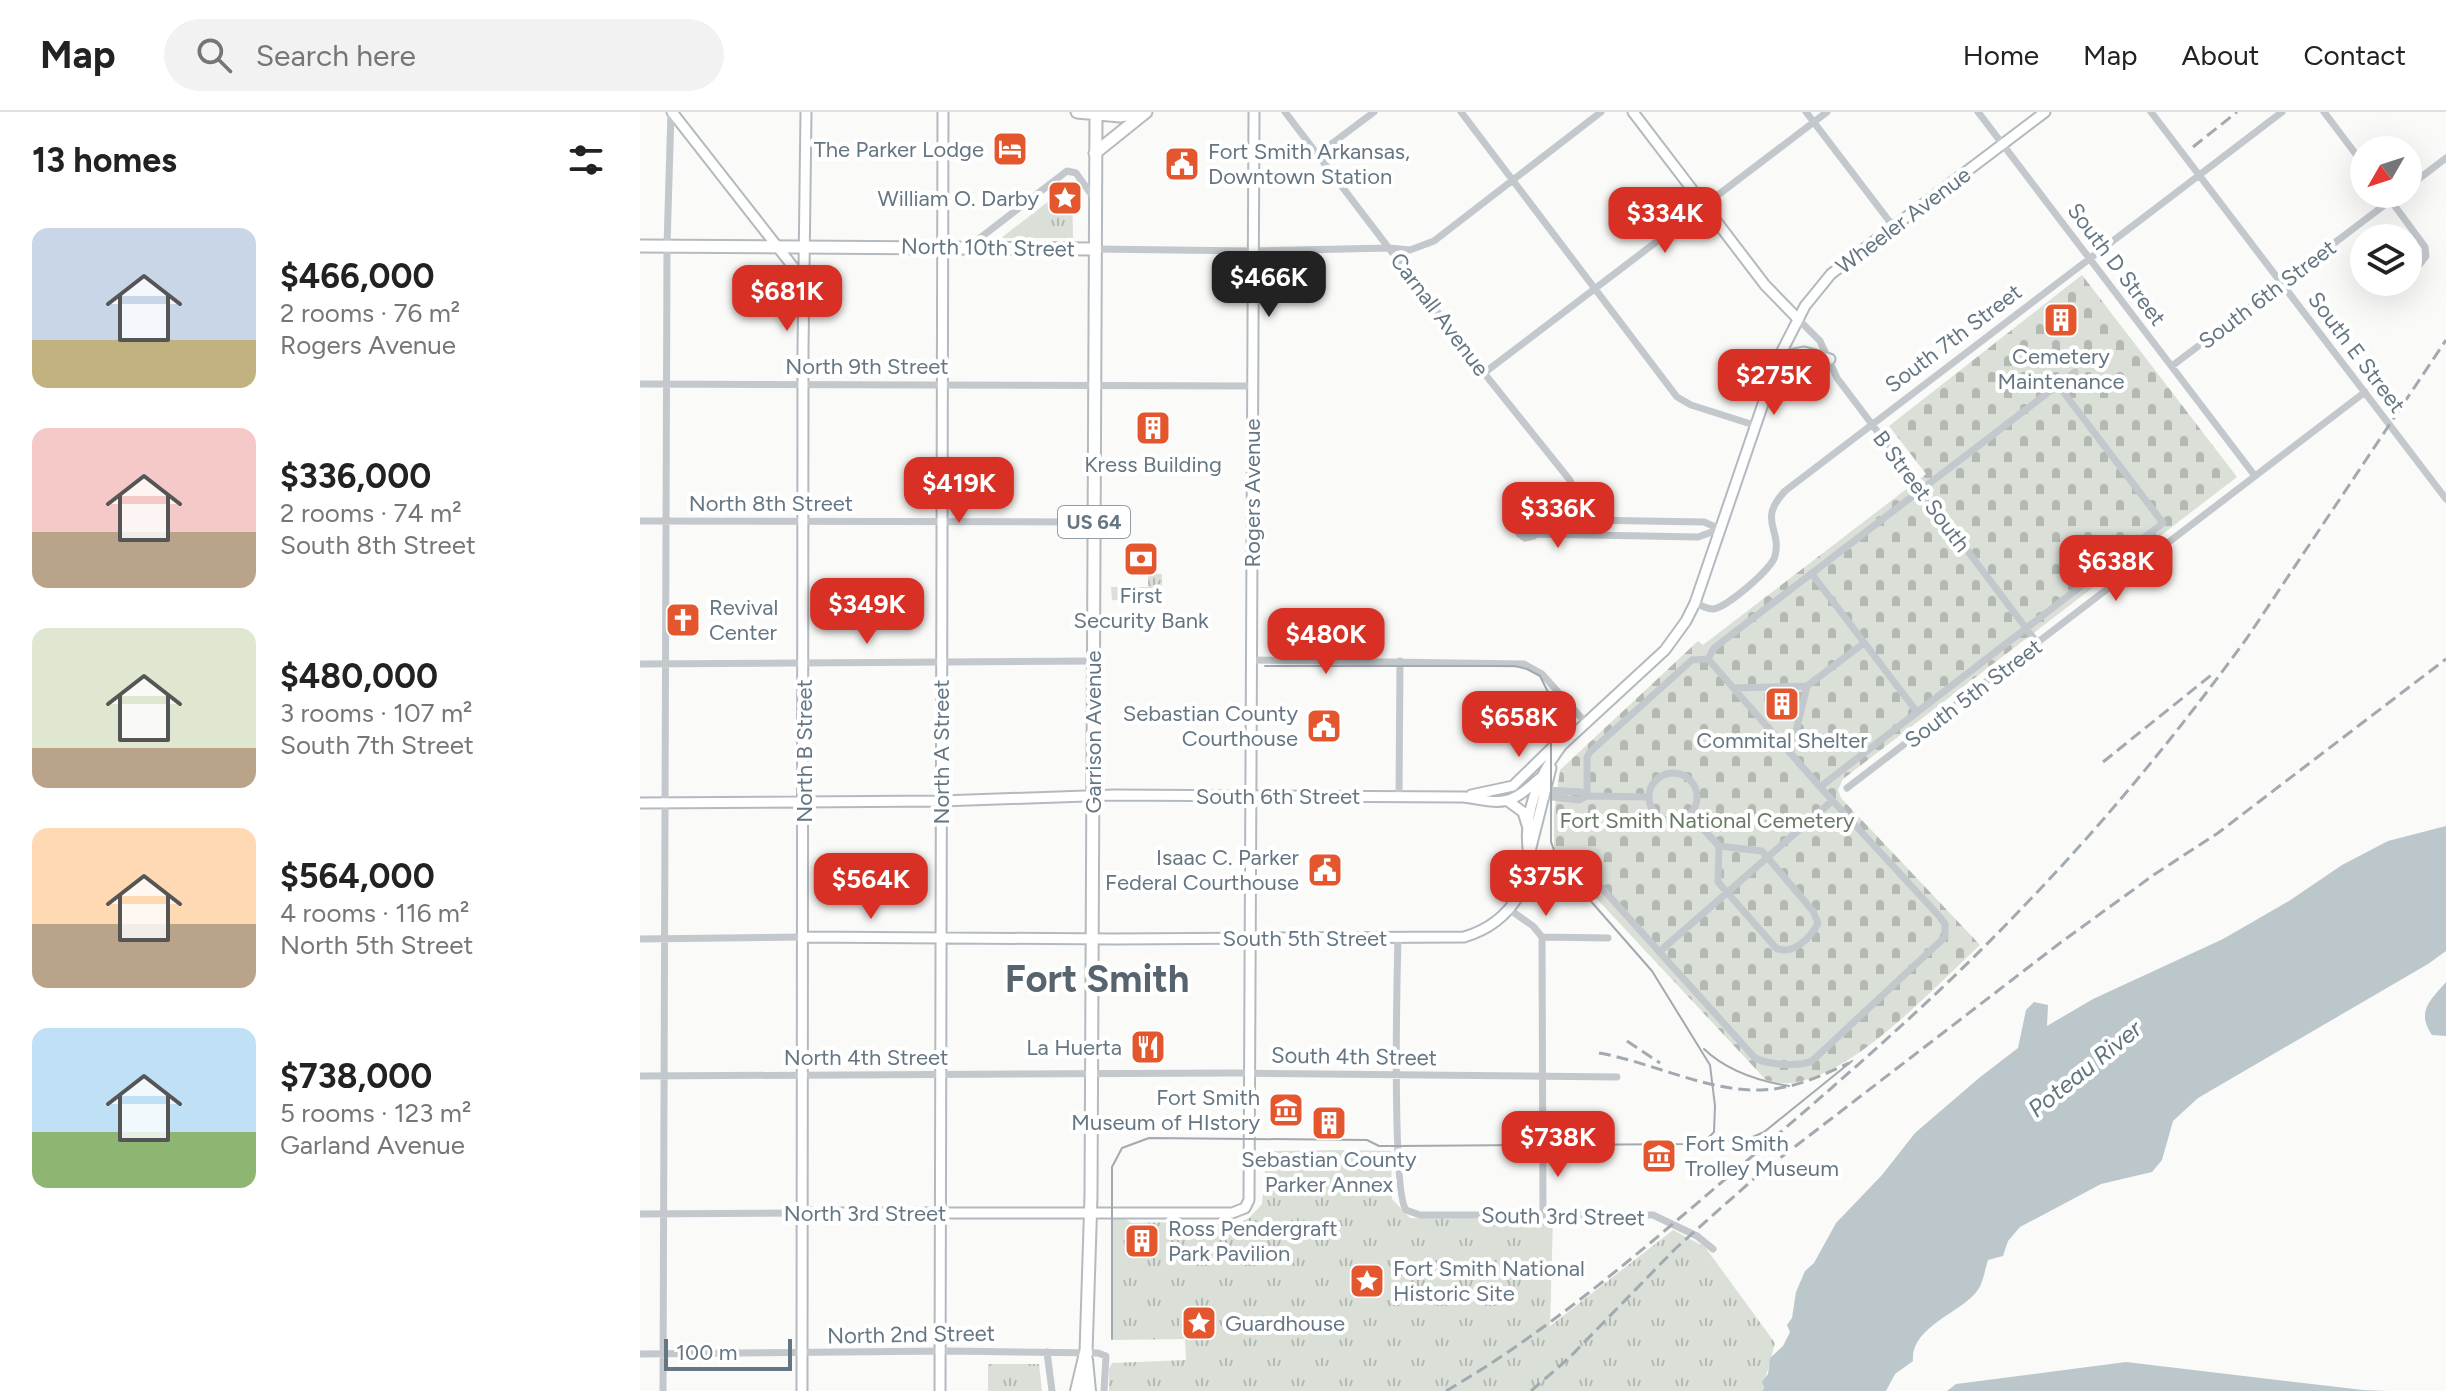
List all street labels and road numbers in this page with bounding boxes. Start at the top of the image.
street label: Wheeler Avenue [1831,161,1976,280]
street label: South D Street [2062,198,2172,331]
street label: North 10th Street [901,232,1075,263]
street label: South 6th Street [2193,234,2341,355]
street label: Carnall Avenue [1384,247,1495,381]
street label: South 7th Street [1880,278,2027,399]
street label: South E Street [2302,286,2411,418]
street label: North 9th Street [785,353,949,380]
street label: Rogers Avenue [1239,419,1266,567]
street label: B Street South [1867,425,1976,557]
street label: North 8th Street [689,490,853,517]
road number: US 64 [1058,506,1130,538]
street label: South 5th Street [1899,633,2047,754]
street label: Garrison Avenue [1080,650,1107,814]
street label: North B Street [791,679,818,823]
street label: North A Street [928,679,955,825]
street label: South 6th Street [1196,783,1360,810]
street label: South 5th Street [1223,925,1387,952]
street label: South 4th Street [1271,1042,1437,1071]
street label: North 4th Street [784,1044,948,1071]
street label: North 3rd Street [784,1200,946,1227]
street label: South 3rd Street [1481,1202,1645,1231]
street label: North 2nd Street [827,1320,995,1349]

